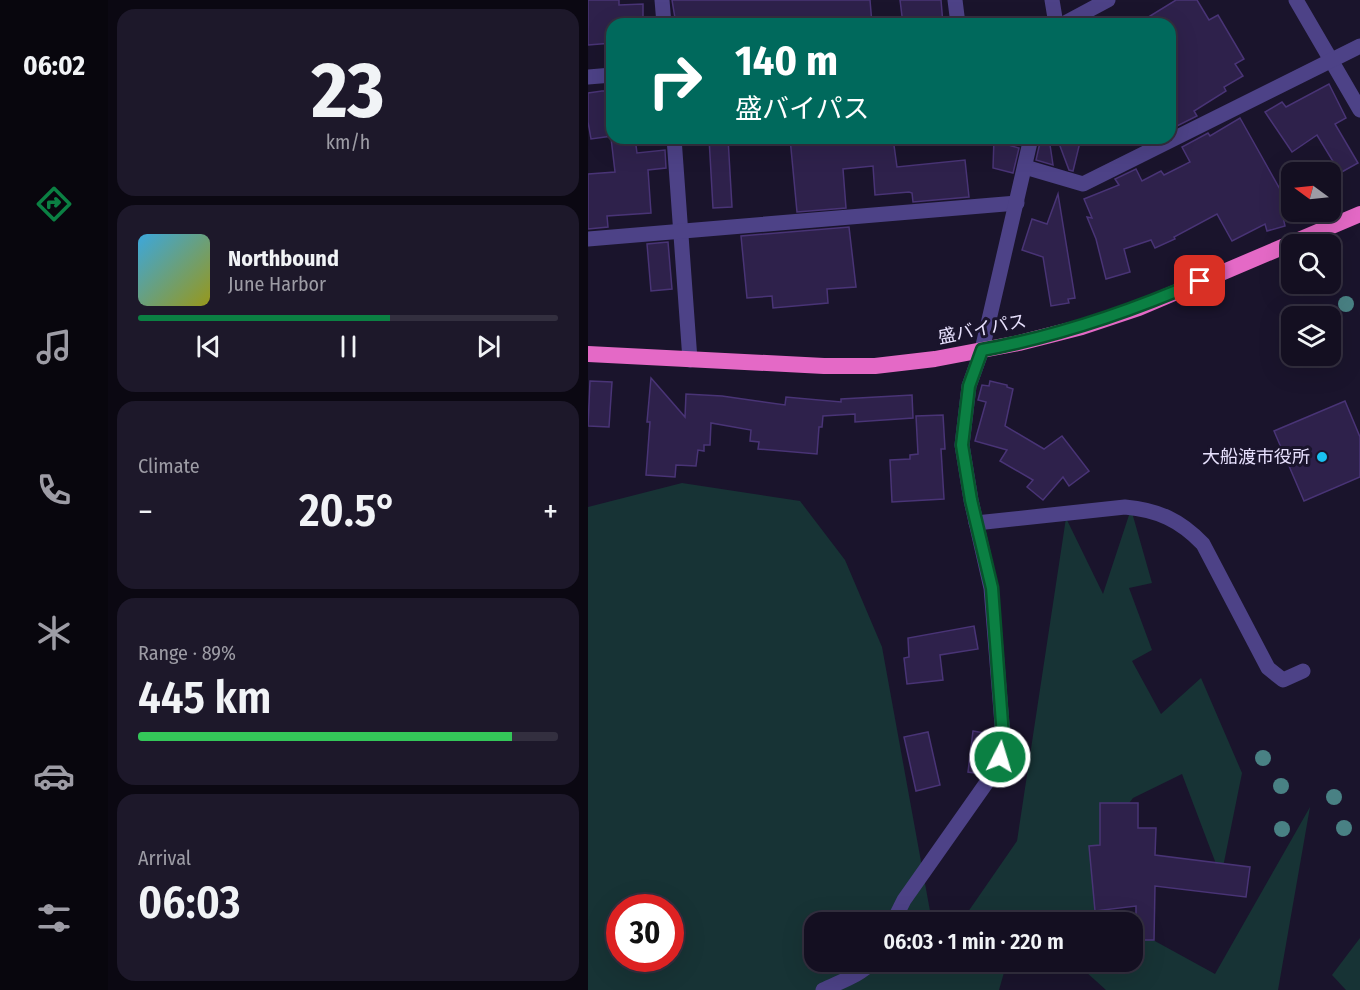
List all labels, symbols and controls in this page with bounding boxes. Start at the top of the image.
text: 140 m [735,36,838,86]
icon: right [636,42,714,120]
text: 23 [311,44,385,138]
text: 06:02 [23,50,85,82]
text: 盛バイパス [735,93,869,125]
text: km/h [326,130,370,154]
north arrow [1281,162,1341,222]
map controls [1281,162,1341,366]
icon: directions [33,183,75,225]
button: search [1281,234,1341,294]
text: Northbound [228,245,339,272]
pin [1174,255,1225,306]
icon: arrive [1183,264,1216,297]
text: June Harbor [228,272,326,296]
button: layers [1281,306,1341,366]
street label: 盛バイパス [936,310,1028,348]
icon: music [33,326,75,368]
icon: previous [192,330,225,363]
icon: pause [332,330,365,363]
icon: next [472,330,505,363]
place label: 大船渡市役所 [1202,446,1310,468]
marker: 大船渡市役所 [1315,450,1329,464]
text: Climate [138,454,200,478]
icon: phone [33,469,75,511]
text: 20.5° [299,484,397,538]
text: − [138,492,153,532]
text: + [543,492,558,532]
icon: climate [33,612,75,654]
text: Range · 89% [138,641,236,665]
text: 445 km [138,671,271,725]
position arrow [968,725,1032,789]
icon: car [33,755,75,797]
text: Arrival [138,846,191,870]
text: 06:03 [138,876,241,930]
speed limit sign: 30 [606,894,684,972]
icon: filters [33,897,75,939]
text: 06:03 · 1 min · 220 m [883,928,1064,955]

